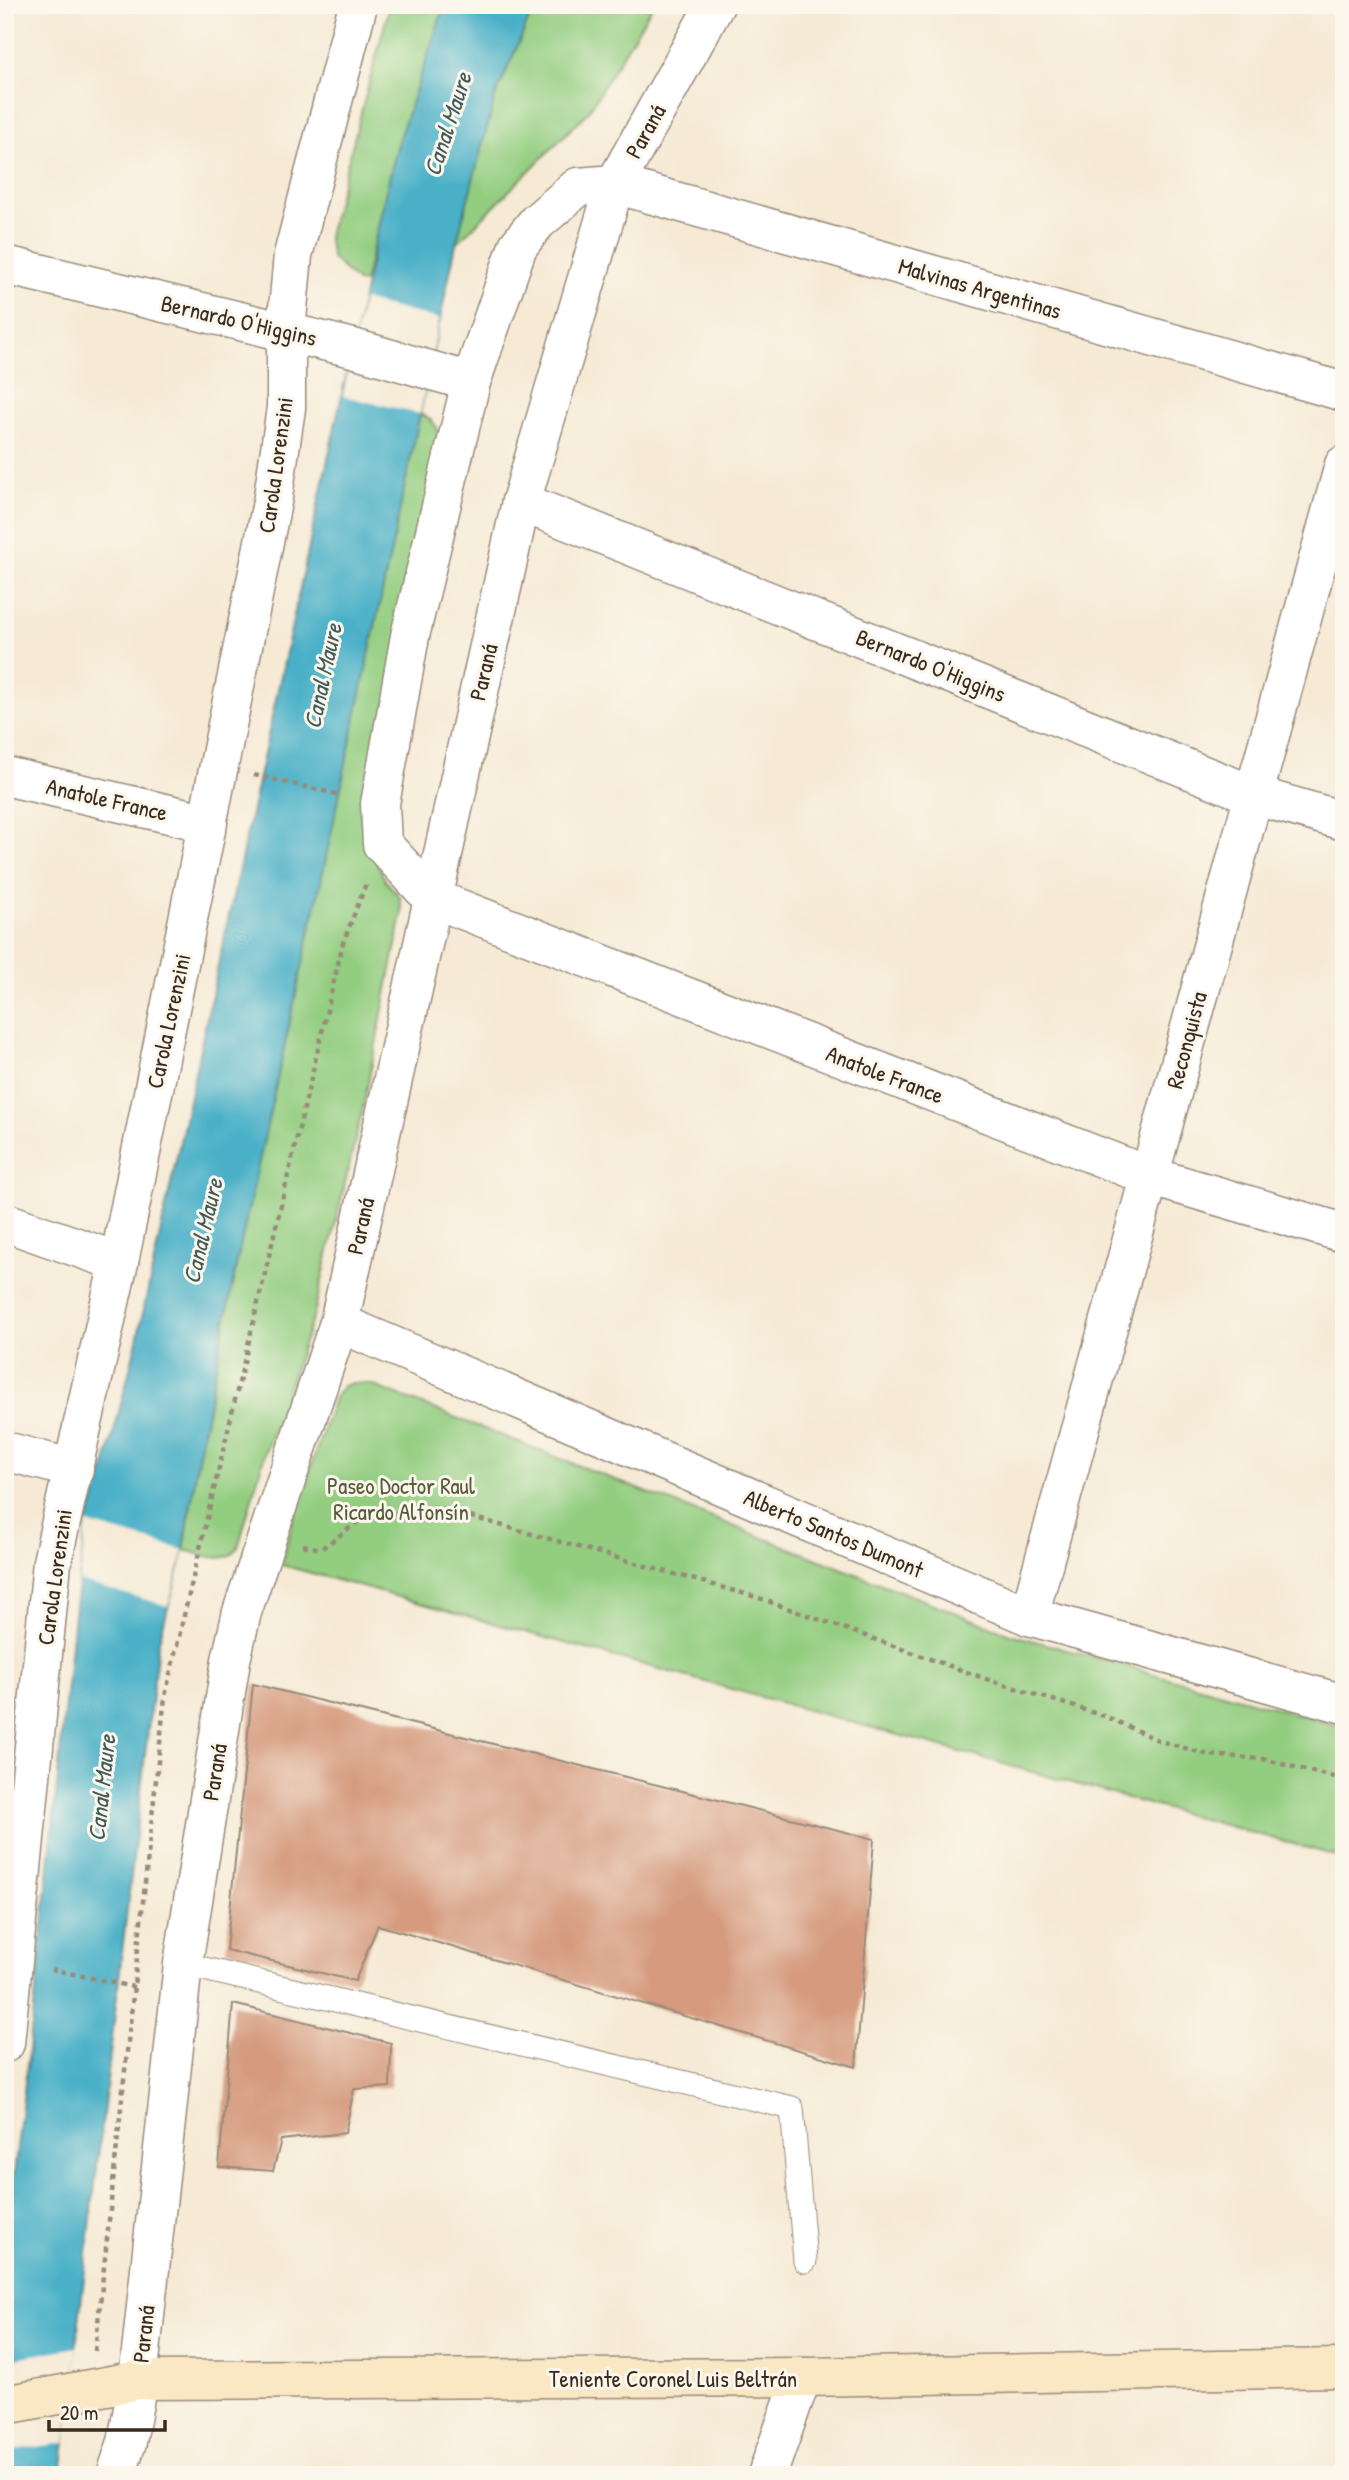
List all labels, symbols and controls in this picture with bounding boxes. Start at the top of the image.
water label: Canal Maure [415,67,479,180]
street label: Paraná [618,98,672,164]
street label: Malvinas Argentinas [895,250,1065,326]
street label: Bernardo O'Higgins [158,287,320,353]
street label: Carola Lorenzini [250,395,300,535]
water label: Canal Maure [295,619,349,732]
street label: Bernardo O'Higgins [852,621,1011,709]
street label: Paraná [461,641,505,703]
street label: Anatole France [43,770,171,828]
street label: Carola Lorenzini [139,951,197,1091]
street label: Reconquista [1158,988,1214,1092]
street label: Anatole France [822,1037,948,1111]
water label: Canal Maure [174,1174,230,1287]
street label: Paraná [339,1195,381,1257]
park label: Paseo Doctor Raul Ricardo Alfonsín [327,1470,476,1527]
street label: Alberto Santos Dumont [740,1481,929,1585]
street label: Carola Lorenzini [29,1507,79,1647]
water label: Canal Maure [80,1732,123,1843]
street label: Paraná [194,1741,234,1803]
street label: Paraná [125,2304,161,2364]
street label: Teniente Coronel Luis Beltrán [549,2363,797,2394]
scale bar [49,2389,164,2433]
text: 20 m [60,2398,98,2427]

